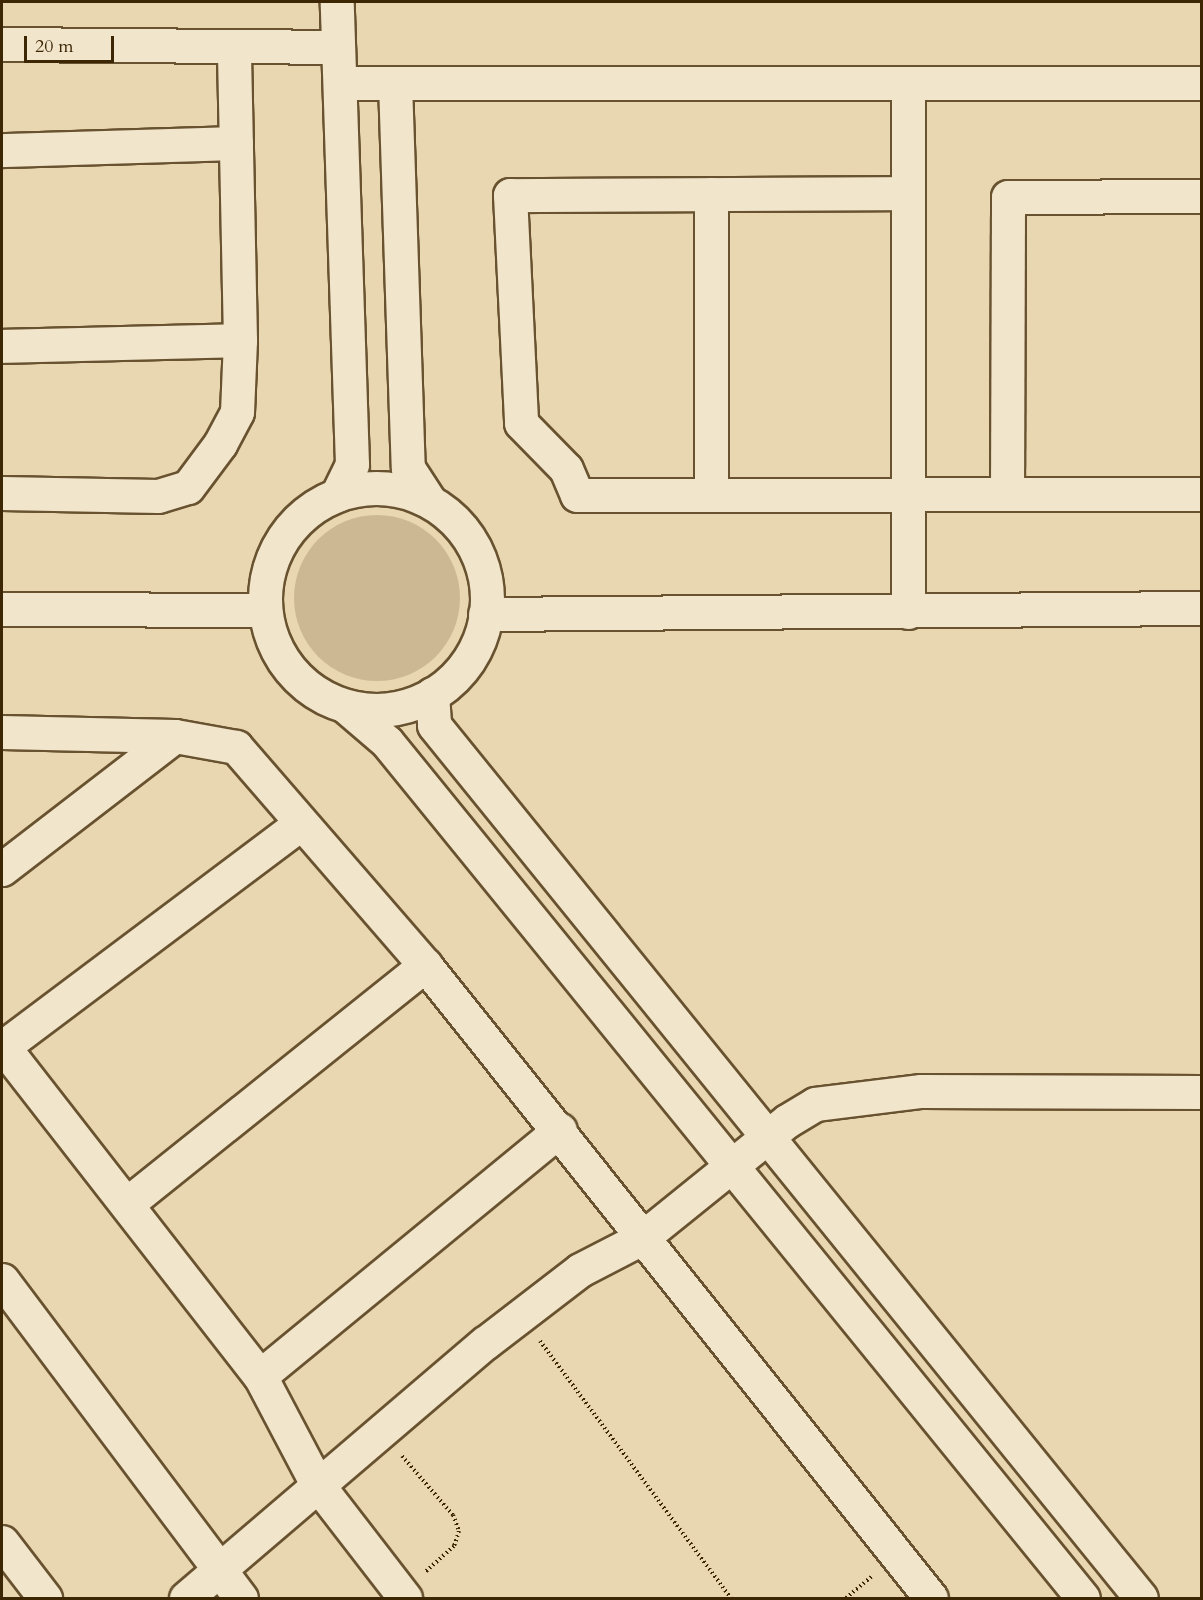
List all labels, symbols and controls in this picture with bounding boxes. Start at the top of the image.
scale bar [27,24,117,62]
text: 20 m [35,34,74,59]

